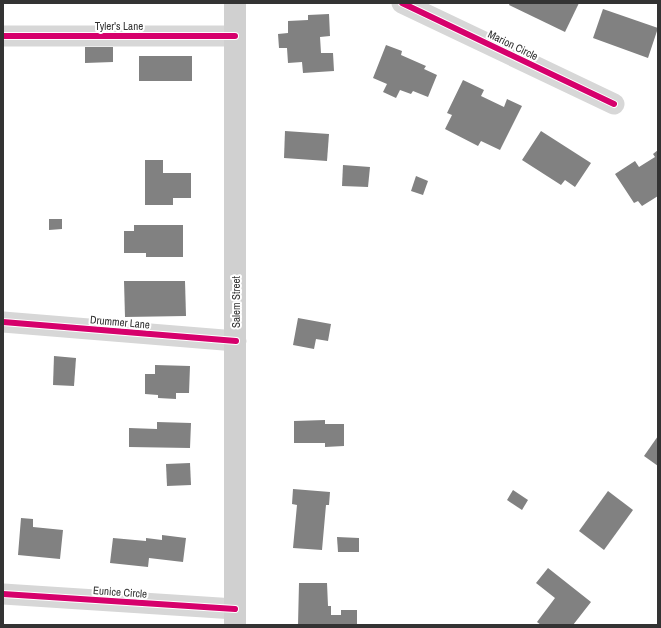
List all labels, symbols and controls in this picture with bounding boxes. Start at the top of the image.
street label: Tyler's Lane [95,19,143,33]
street label: Marion Circle [486,27,540,63]
street label: Salem Street [229,275,243,328]
street label: Drummer Lane [89,312,151,332]
street label: Eunice Circle [92,583,148,601]

